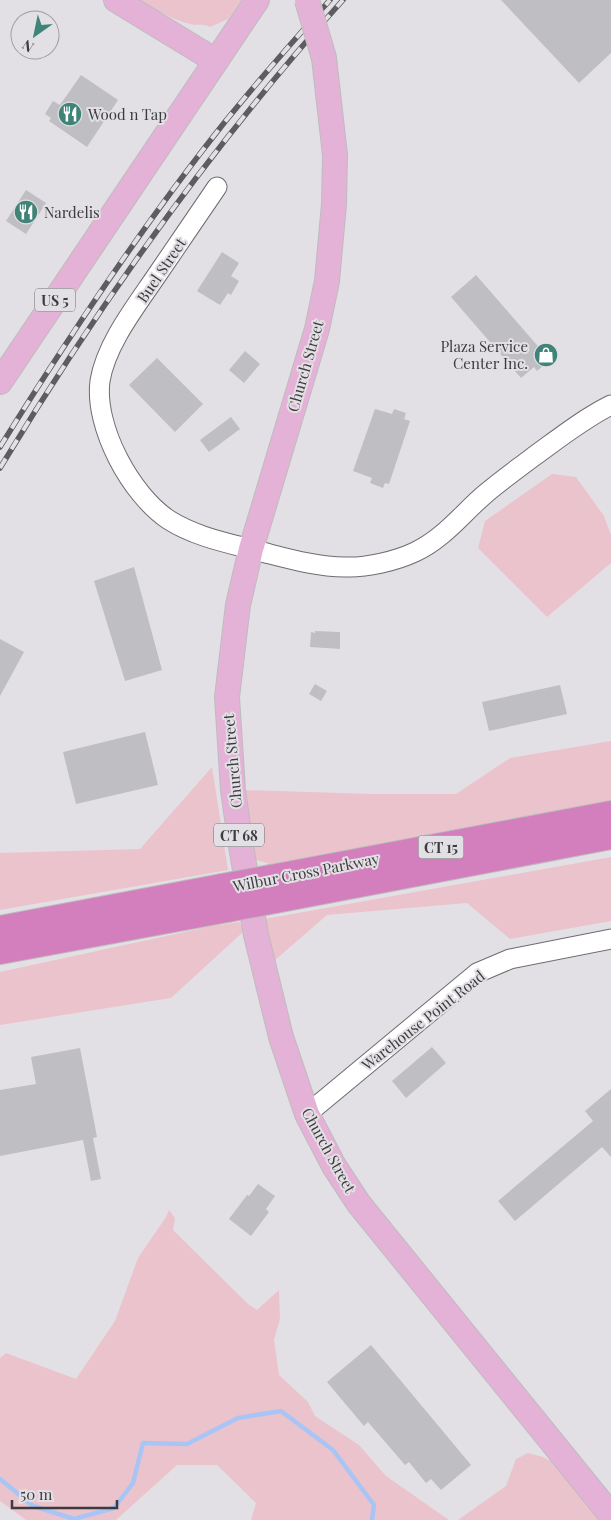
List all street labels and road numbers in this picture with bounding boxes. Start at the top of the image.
street label: Buel Street [132,233,190,306]
road number: US 5 [35,288,75,312]
street label: Church Street [282,317,328,414]
street label: Church Street [218,712,246,809]
road number: CT 68 [214,824,264,846]
road number: CT 15 [418,836,464,859]
street label: Wilbur Cross Parkway [230,848,381,896]
street label: Warehouse Point Road [356,965,489,1075]
street label: Church Street [297,1104,361,1197]

